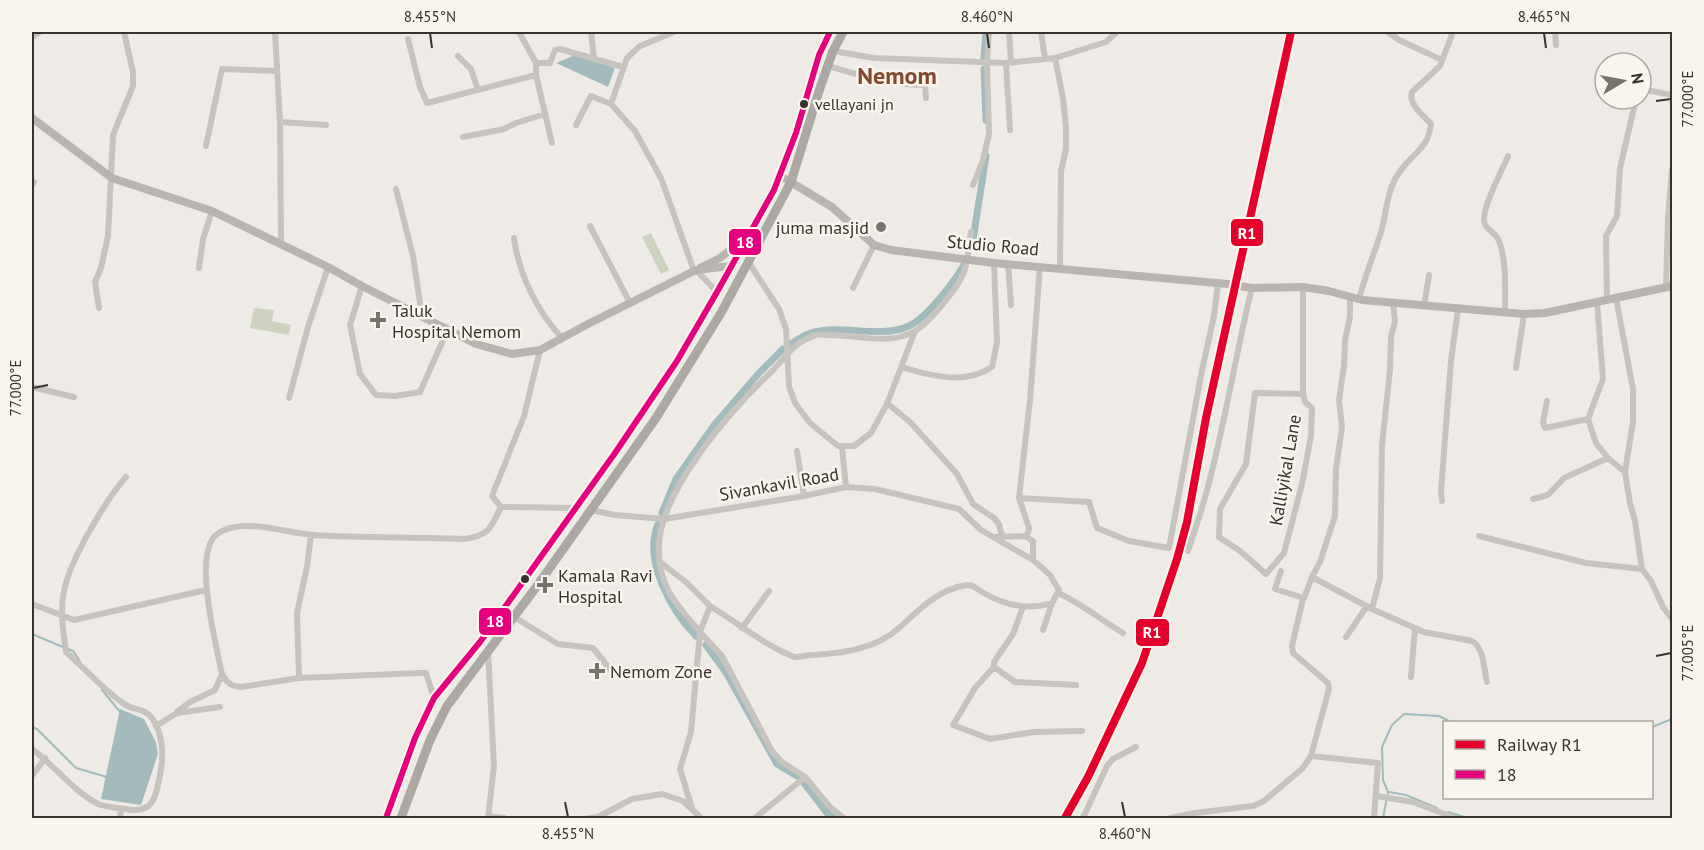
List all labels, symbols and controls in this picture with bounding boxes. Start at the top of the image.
text: 8.455°N [404,7,456,26]
text: 8.460°N [961,7,1013,26]
text: 8.465°N [1518,7,1570,26]
north arrow [1593,51,1653,111]
district label: Nemom [857,60,937,91]
text: N [1627,71,1649,85]
text: 77.000°E [1678,71,1697,127]
place label: vellayani jn [815,94,894,114]
marker: vellayani jn [798,98,810,110]
place label: juma masjid [776,216,869,239]
line badge: R1 [1230,218,1264,247]
marker: juma masjid [874,220,888,234]
text: R1 [1238,223,1256,243]
line badge: 18 [728,228,762,256]
street label: Studio Road [946,230,1040,260]
text: 18 [736,232,754,252]
place label: Taluk Hospital Nemom [392,299,521,343]
marker: Taluk Hospital Nemom [369,311,387,329]
text: 77.000°E [6,360,25,416]
street label: Kalliyikal Lane [1264,413,1306,527]
street label: Sivankavil Road [717,462,841,506]
place label: Kamala Ravi Hospital [558,564,653,608]
unlabelled marker [519,573,531,585]
marker: Kamala Ravi Hospital [536,576,554,594]
line badge: 18 [478,607,512,636]
text: 18 [486,611,504,631]
line badge: R1 [1135,618,1170,647]
text: R1 [1143,622,1161,642]
text: 77.005°E [1678,625,1697,681]
place label: Nemom Zone [610,660,712,683]
marker: Nemom Zone [588,662,606,680]
legend [1443,721,1653,799]
text: Railway R1 [1497,733,1582,756]
text: 18 [1497,763,1517,786]
text: 8.455°N [542,824,594,843]
text: 8.460°N [1099,824,1151,843]

